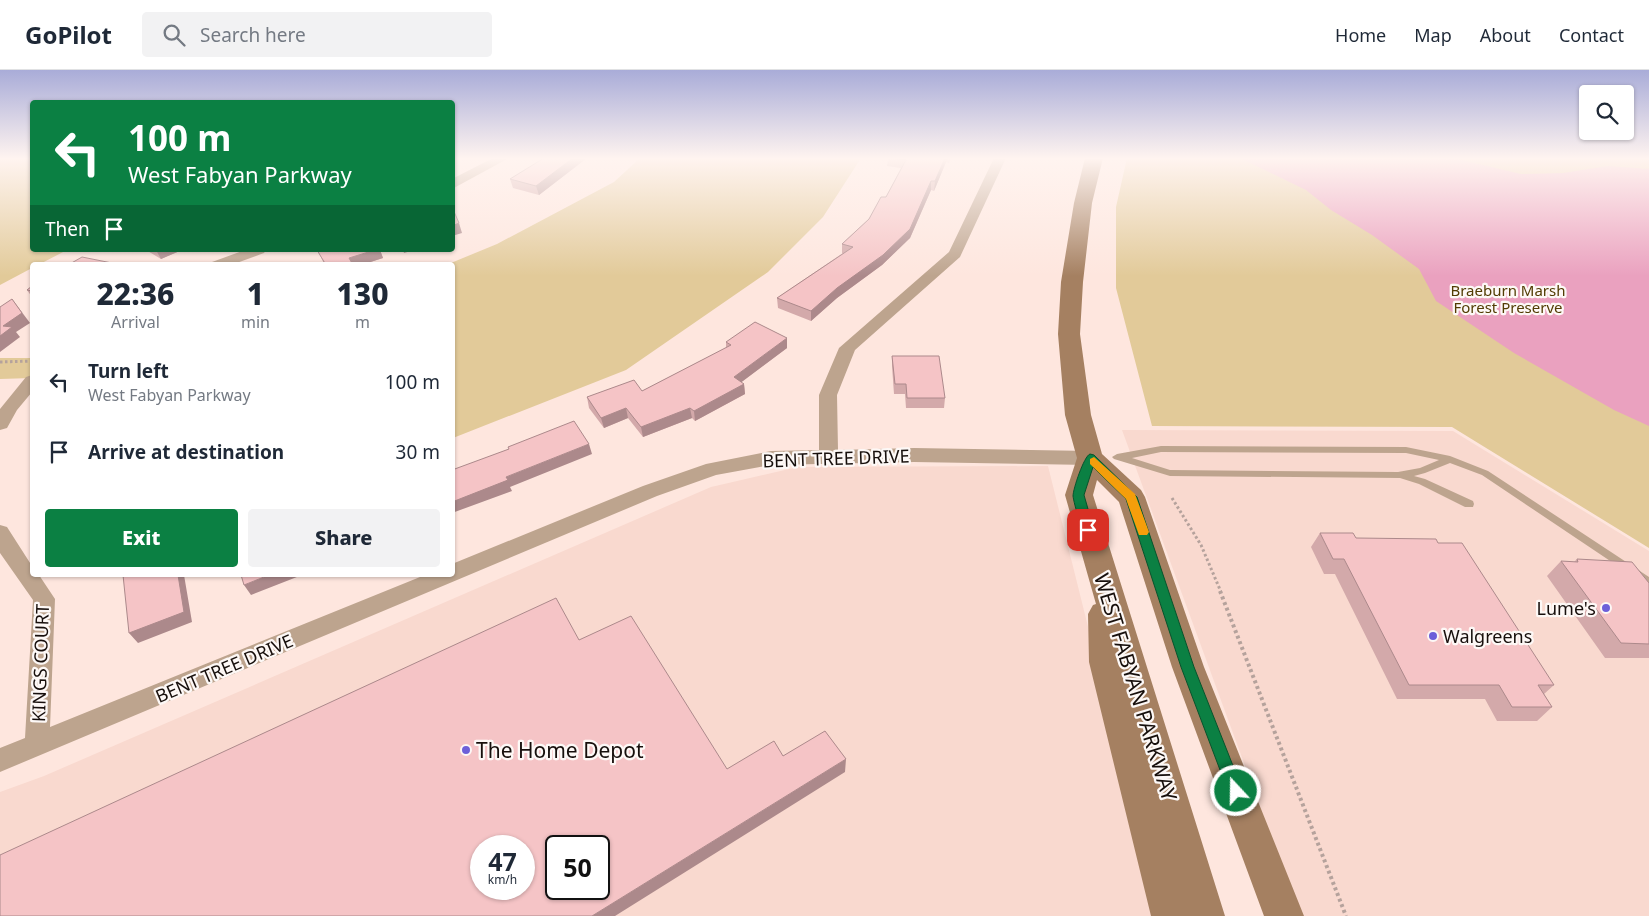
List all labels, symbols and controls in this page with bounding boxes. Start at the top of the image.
search box [142,12,492,57]
text: GoPilot [25,18,112,51]
icon: search [160,21,188,49]
text: Search here [200,22,306,48]
text: Home [1335,23,1386,47]
text: Map [1414,23,1452,47]
text: About [1480,23,1531,47]
text: Contact [1559,23,1624,47]
map controls [1579,85,1634,140]
button: search [1579,85,1634,140]
text: 100 m [128,114,231,161]
icon: left [45,120,110,185]
text: West Fabyan Parkway [128,159,352,189]
icon: arrive [100,215,128,243]
text: Then [45,216,90,242]
text: 22:36 [97,273,174,314]
text: 1 [247,273,264,314]
text: 130 [336,273,388,314]
park label: Braeburn Marsh Forest Preserve [1450,280,1566,317]
text: Arrival [111,311,160,333]
text: min [241,311,270,333]
text: m [355,311,370,333]
text: Turn left [88,358,169,384]
icon: left [45,368,73,396]
text: 100 m [385,369,440,395]
text: West Fabyan Parkway [88,384,251,406]
icon: arrive [45,438,73,466]
text: Arrive at destination [88,439,284,465]
text: 30 m [396,439,440,465]
street label: BENT TREE DRIVE [762,443,910,473]
button: Exit [45,509,238,567]
button: Share [248,509,440,567]
pin [1067,509,1109,551]
icon: arrive [1074,516,1102,544]
street label: WEST FABYAN PARKWAY [1088,570,1184,804]
place label: Lume's [1537,596,1596,620]
marker: Lume's [1600,602,1612,614]
street label: KINGS COURT [26,604,54,722]
place label: Walgreens [1443,624,1532,648]
street label: BENT TREE DRIVE [152,628,296,708]
marker: Walgreens [1427,630,1439,642]
place label: The Home Depot [476,736,644,764]
marker: The Home Depot [460,744,472,756]
position arrow [1209,764,1261,816]
speed limit sign: 50 [545,835,610,900]
text: 47 [488,844,517,878]
text: km/h [488,871,517,888]

